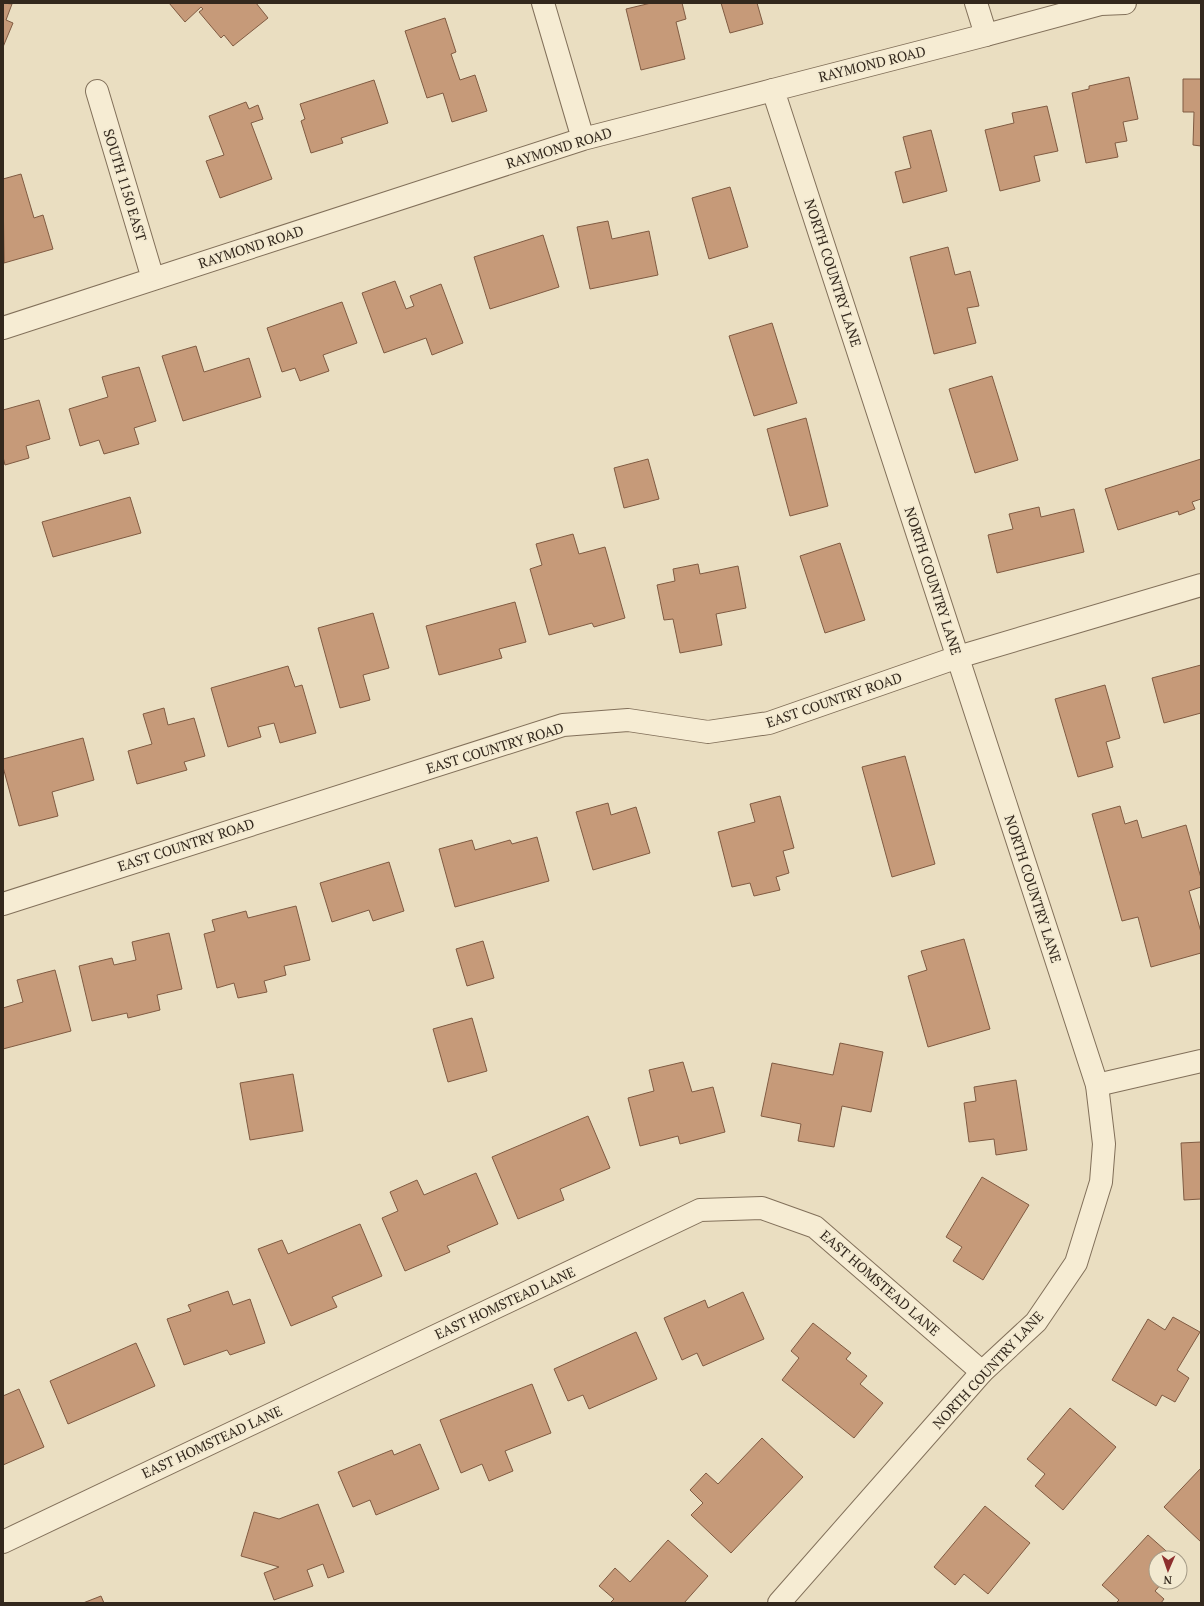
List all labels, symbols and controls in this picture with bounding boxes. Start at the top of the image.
street label: RAYMOND ROAD [816,41,928,86]
street label: RAYMOND ROAD [504,122,614,173]
street label: SOUTH 1150 EAST [99,126,152,244]
street label: NORTH COUNTRY LANE [801,196,866,349]
street label: RAYMOND ROAD [196,220,306,273]
street label: NORTH COUNTRY LANE [901,504,966,657]
street label: EAST COUNTRY ROAD [763,667,904,732]
street label: EAST COUNTRY ROAD [424,718,566,777]
street label: NORTH COUNTRY LANE [1001,812,1066,965]
street label: EAST COUNTRY ROAD [115,813,257,876]
street label: EAST HOMSTEAD LANE [816,1225,944,1340]
street label: EAST HOMSTEAD LANE [432,1262,578,1343]
street label: NORTH COUNTRY LANE [928,1307,1047,1433]
street label: EAST HOMSTEAD LANE [139,1401,285,1482]
north arrow [1148,1550,1188,1590]
text: N [1163,1573,1172,1587]

